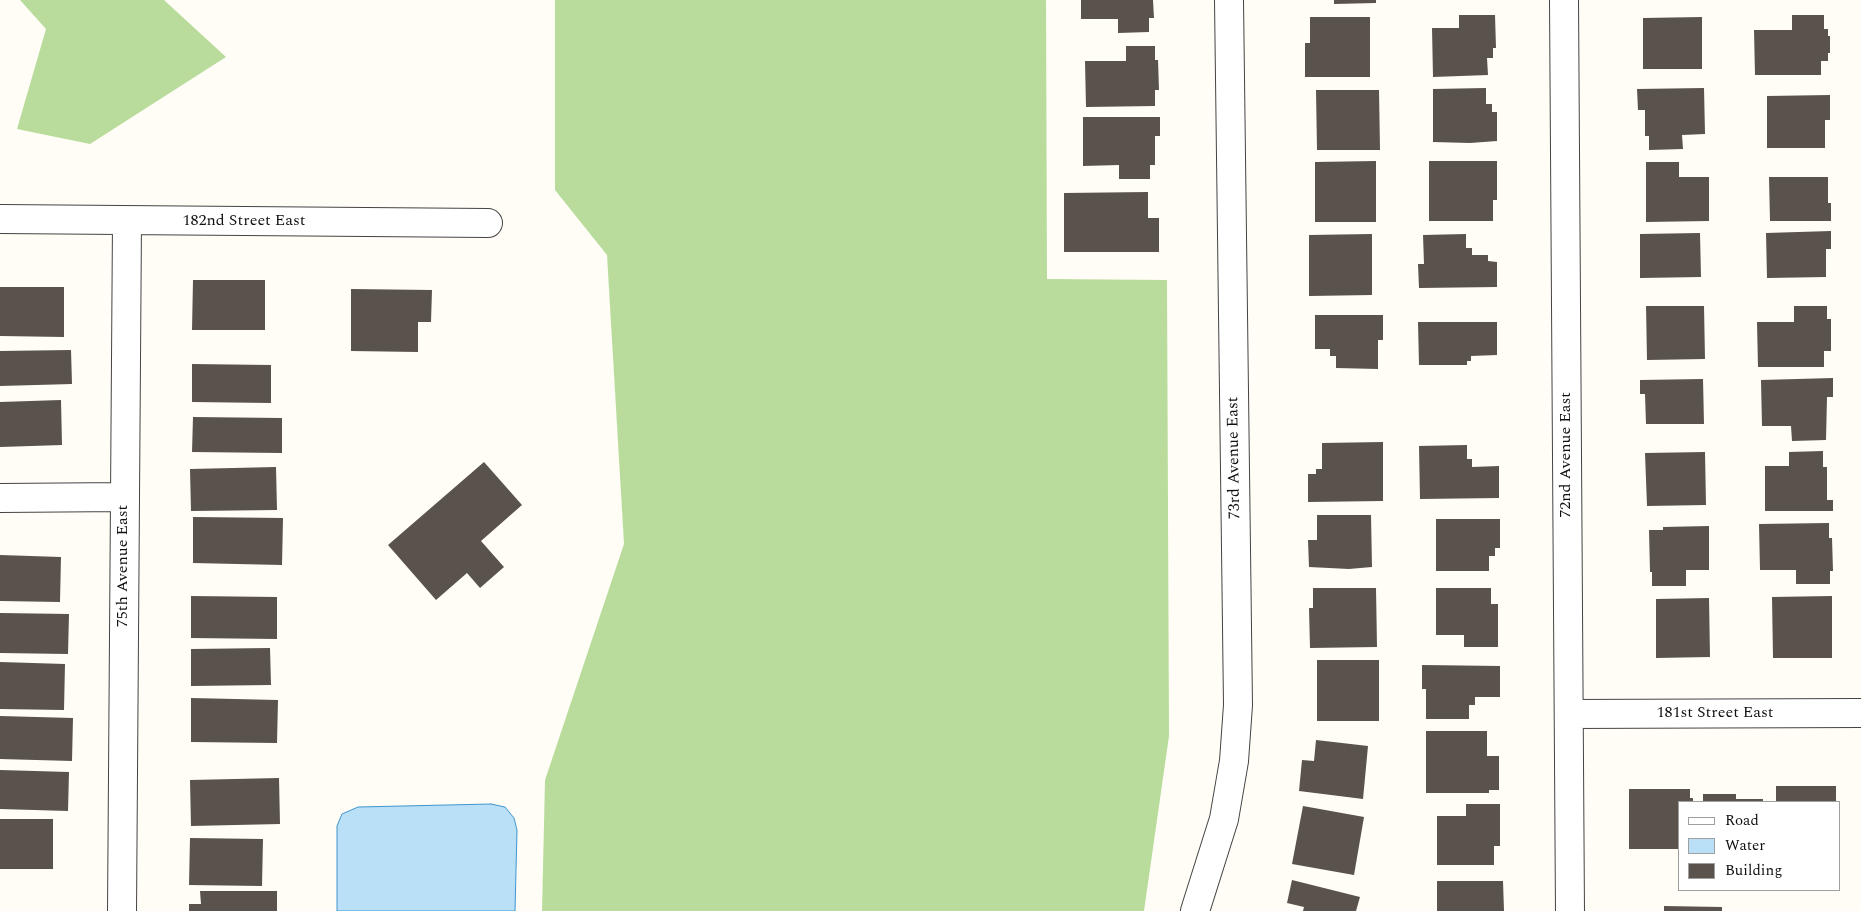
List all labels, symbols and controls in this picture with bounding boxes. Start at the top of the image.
street label: 182nd Street East [183,212,305,232]
street label: 72nd Avenue East [1557,392,1577,518]
street label: 73rd Avenue East [1224,396,1246,520]
street label: 75th Avenue East [114,505,134,627]
street label: 181st Street East [1656,704,1774,724]
legend [1678,801,1841,891]
text: Road [1725,809,1759,832]
text: Water [1725,834,1765,857]
text: Building [1725,859,1782,882]

